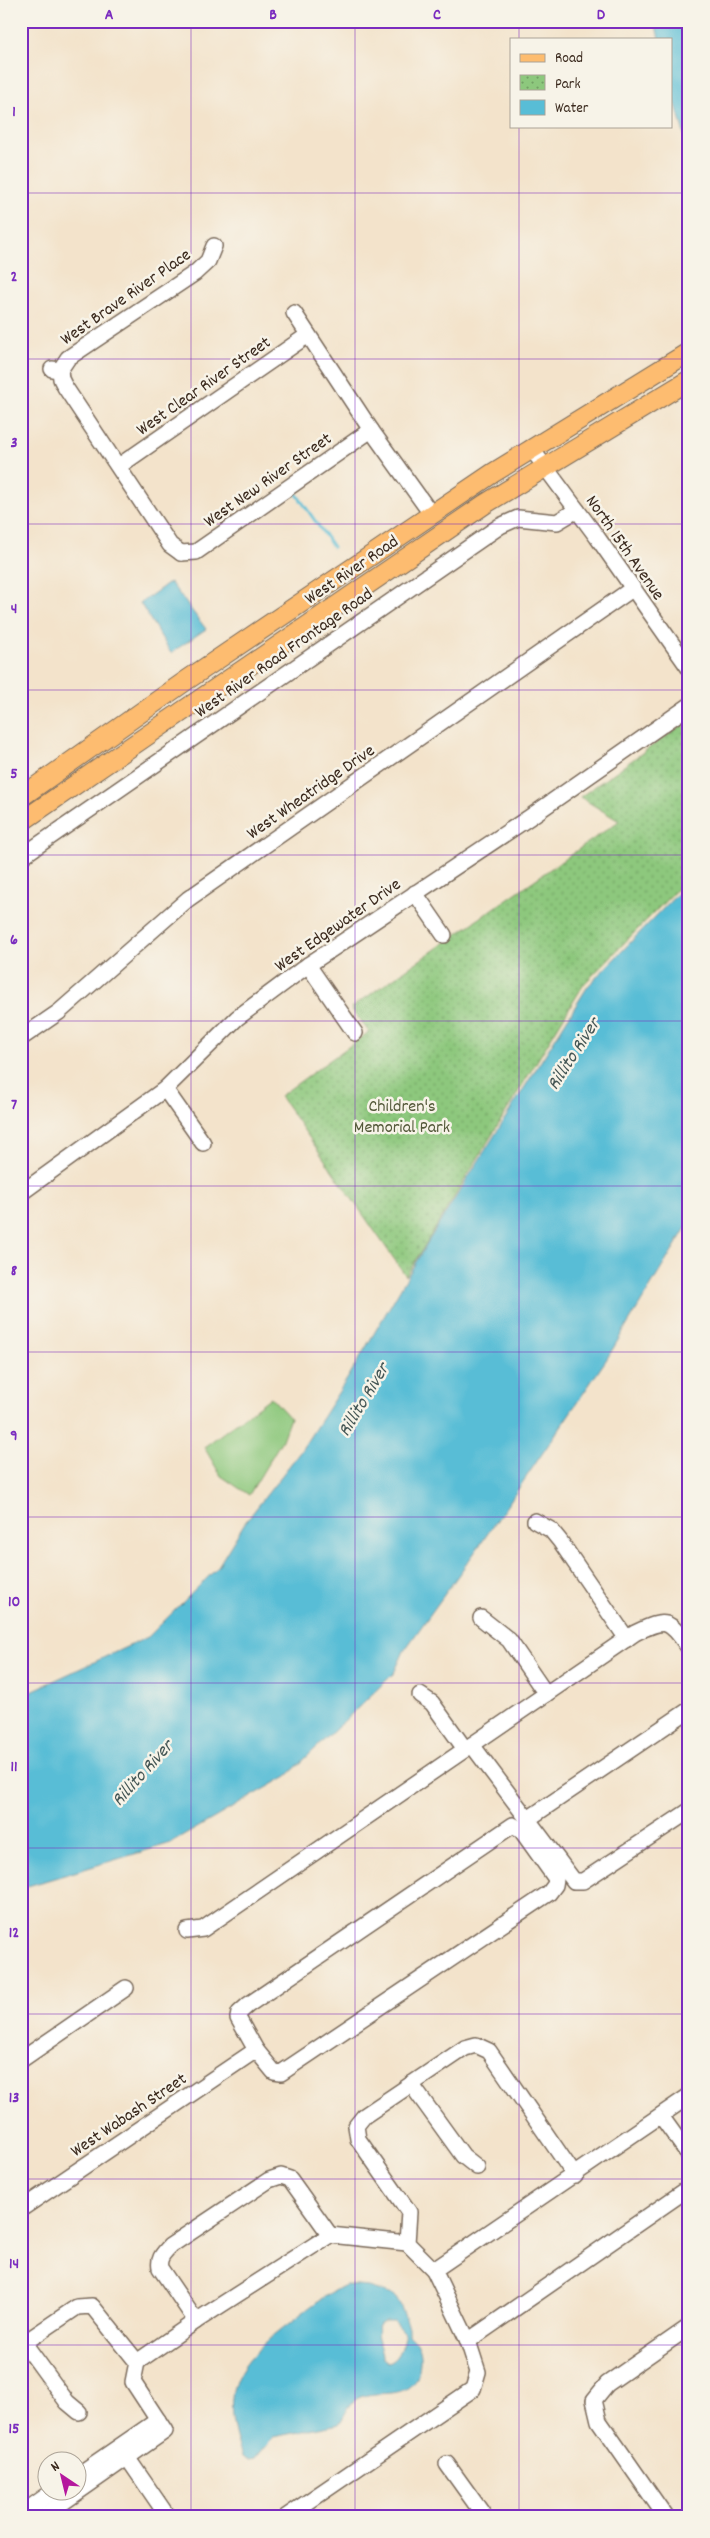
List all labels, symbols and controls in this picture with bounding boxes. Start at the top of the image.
text: A [105,4,114,27]
text: B [269,4,277,27]
text: C [433,4,441,27]
text: D [597,4,606,27]
legend [510,38,672,128]
text: Road [555,48,583,70]
text: Park [555,74,581,96]
text: Water [555,98,589,120]
text: 1 [12,101,16,124]
street label: West Brave River Place [56,244,197,352]
text: 2 [11,266,18,289]
street label: West Clear River Street [132,331,277,443]
street label: West New River Street [199,427,338,535]
text: 3 [10,432,18,455]
street label: North 15th Avenue [578,491,670,606]
street label: West River Road [300,530,404,612]
street label: West River Road Frontage Road [190,583,379,725]
text: 4 [11,598,17,621]
street label: West Wheatridge Drive [242,739,381,847]
text: 5 [10,763,18,786]
street label: West Edgewater Drive [270,873,407,979]
text: 6 [10,929,18,952]
water label: Rillito River [542,1012,609,1096]
text: 7 [11,1094,17,1117]
park label: Children's Memorial Park [354,1095,450,1141]
text: 8 [11,1260,18,1283]
water label: Rillito River [333,1357,398,1443]
text: 9 [10,1425,18,1448]
text: 10 [8,1591,20,1614]
water label: Rillito River [106,1734,182,1814]
text: 11 [10,1756,18,1779]
text: 12 [9,1922,19,1945]
street label: West Wabash Street [66,2068,193,2164]
text: 13 [9,2087,19,2110]
text: 14 [9,2253,19,2276]
text: 15 [9,2418,19,2441]
north arrow [38,2450,88,2500]
text: N [47,2457,64,2477]

